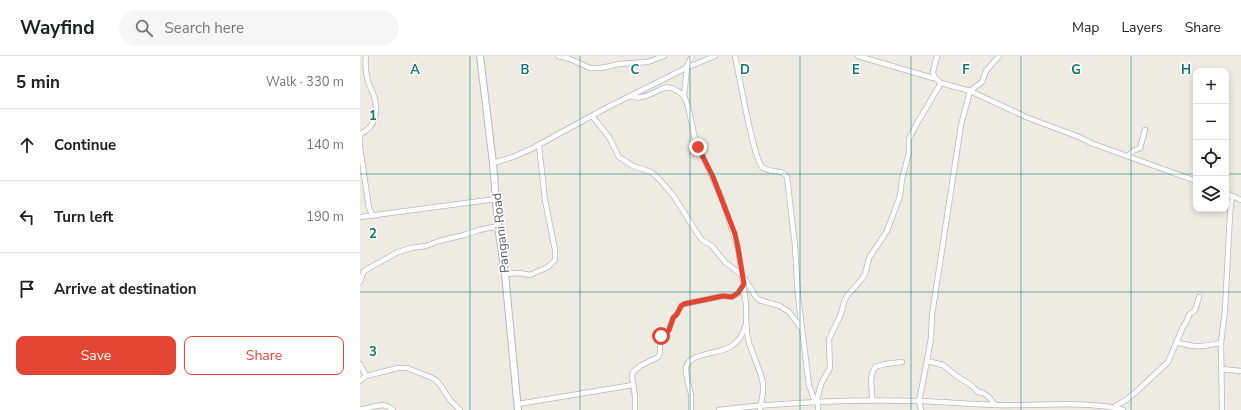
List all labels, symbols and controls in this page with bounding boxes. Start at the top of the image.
search box [119,10,399,46]
text: Wayfind [20,15,95,41]
icon: search [133,17,155,39]
text: Search here [165,18,244,38]
text: Map [1072,18,1099,37]
text: Layers [1121,18,1163,37]
text: Share [1185,18,1221,37]
text: A [410,61,420,79]
text: B [521,61,530,79]
text: C [631,61,640,79]
text: D [740,61,750,79]
text: E [852,61,860,79]
text: F [962,61,970,79]
text: G [1071,61,1081,79]
text: H [1181,61,1191,79]
map controls [1193,68,1229,212]
button: + [1193,68,1229,104]
text: 5 min [16,71,60,94]
text: Walk · 330 m [266,73,344,91]
button: − [1193,104,1229,140]
text: 1 [369,107,377,125]
icon: ahead [16,134,38,156]
text: Continue [54,135,116,155]
text: 140 m [306,136,344,154]
route end [689,138,707,156]
button: locate [1193,140,1229,176]
button: layers [1193,176,1229,212]
street label: Pangani Road [488,192,514,274]
icon: left [16,206,38,228]
text: Turn left [54,207,113,227]
text: 190 m [306,208,344,226]
text: 2 [369,225,377,243]
icon: arrive [16,278,38,300]
text: Arrive at destination [54,279,197,299]
route start [652,327,670,345]
button: Save [16,336,176,375]
button: Share [184,336,344,375]
text: 3 [369,343,377,361]

